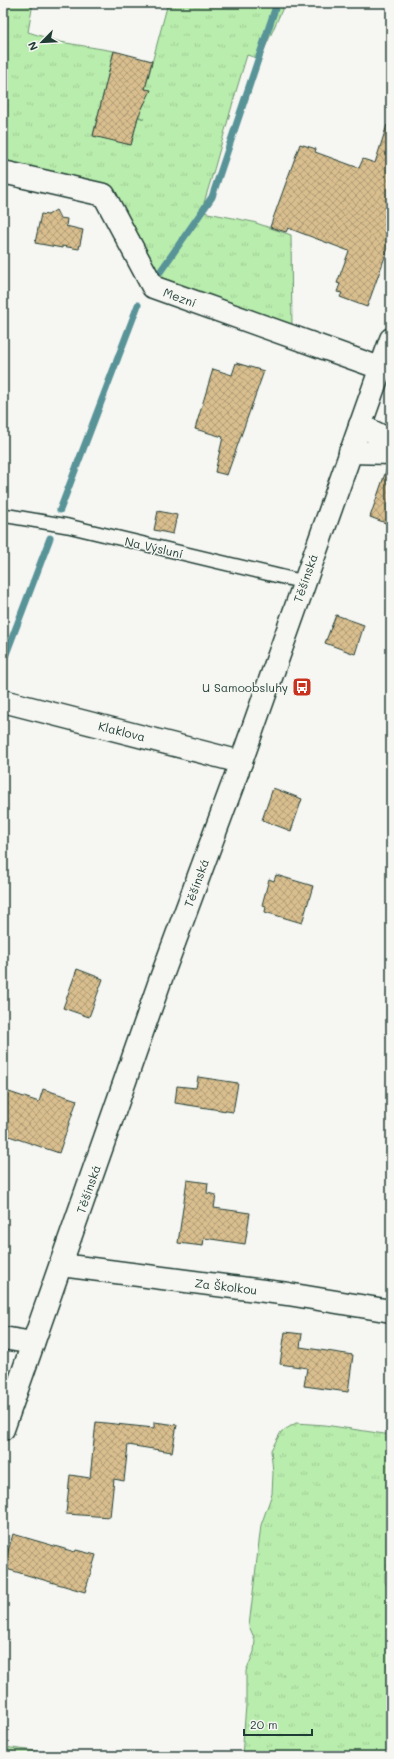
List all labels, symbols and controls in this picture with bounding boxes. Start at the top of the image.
north arrow [22,22,62,62]
text: N [24,39,41,53]
street label: Mezní [161,284,199,310]
street label: Na Výsluní [123,533,185,562]
street label: Těšínská [289,552,321,604]
bus stop icon: U Samoobsluhy [291,676,313,698]
place label: U Samoobsluhy [202,679,288,695]
street label: Klaklova [97,717,147,745]
street label: Těšínská [180,857,212,909]
street label: Těšínská [72,1163,104,1215]
street label: Za Školkou [194,1274,258,1298]
scale bar [244,1711,312,1737]
text: 20 m [250,1716,278,1732]

